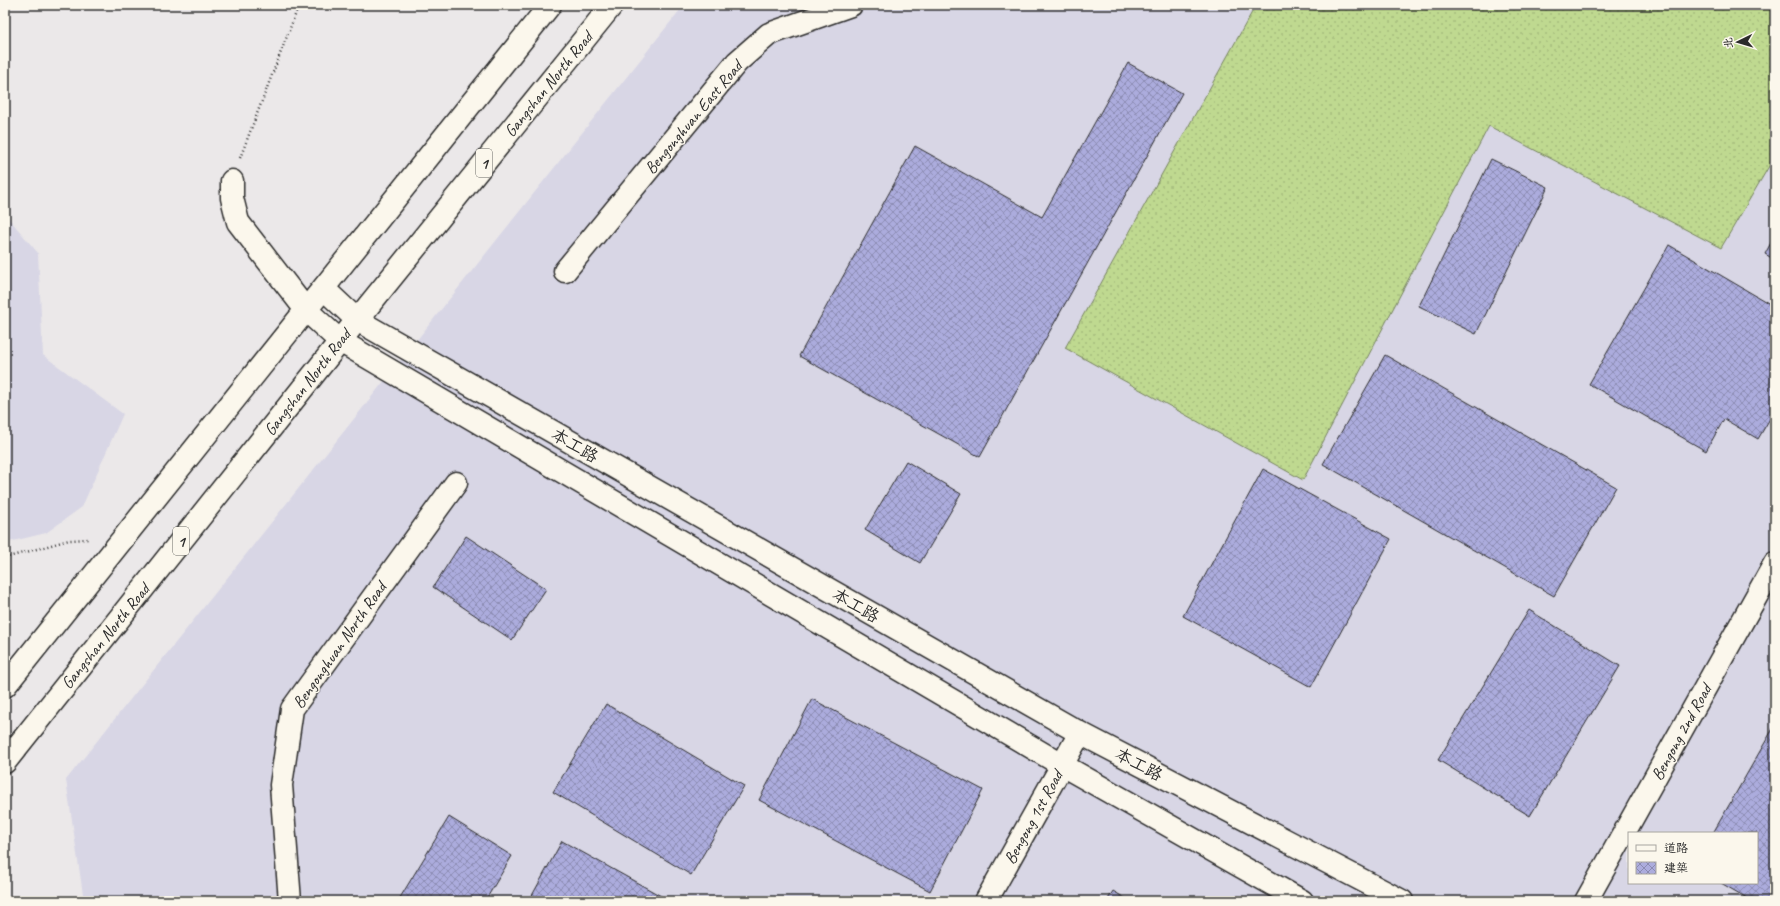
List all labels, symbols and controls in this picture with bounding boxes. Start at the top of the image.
north arrow [1718,22,1758,62]
street label: Gangshan North Road [500,26,599,141]
text: 北 [1721,37,1735,49]
street label: Bengonghuan East Road [640,55,748,178]
road number: 1 [476,149,492,177]
street label: Gangshan North Road [259,323,357,440]
street label: 本工路 [547,424,602,467]
road number: 1 [173,527,189,555]
street label: Bengonghuan North Road [288,576,392,712]
street label: Gangshan North Road [57,578,156,693]
street label: 本工路 [828,584,883,627]
street label: Bengong 2nd Road [1646,679,1718,784]
street label: 本工路 [1111,743,1166,786]
street label: Bengong 1st Road [999,765,1069,868]
legend [1628,832,1758,884]
text: 道路 [1664,840,1688,856]
text: 建築 [1664,860,1688,876]

